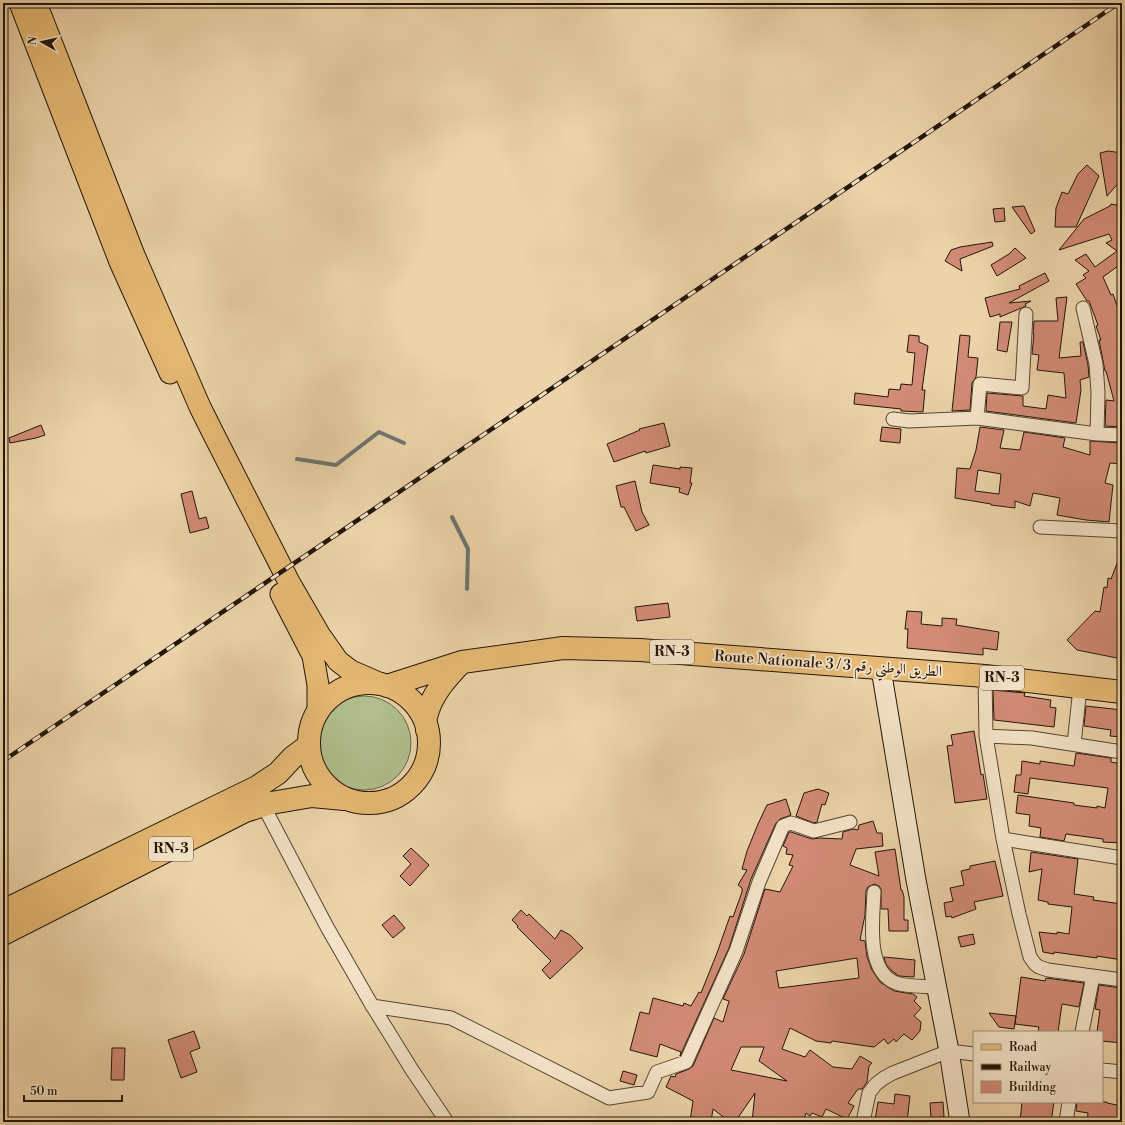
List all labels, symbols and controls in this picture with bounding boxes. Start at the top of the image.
north arrow [22,22,62,62]
text: N [26,35,41,46]
road number: RN-3 [650,640,694,664]
street label: Route Nationale 3 / الطريق الوطني رقم 3 [713,647,943,685]
road number: RN-3 [980,666,1024,690]
road number: RN-3 [149,837,193,861]
legend [973,1031,1103,1103]
text: Road [1009,1040,1037,1055]
text: Railway [1009,1060,1051,1075]
scale bar [24,1077,122,1103]
text: Building [1008,1080,1057,1095]
text: 50 m [30,1084,58,1099]

